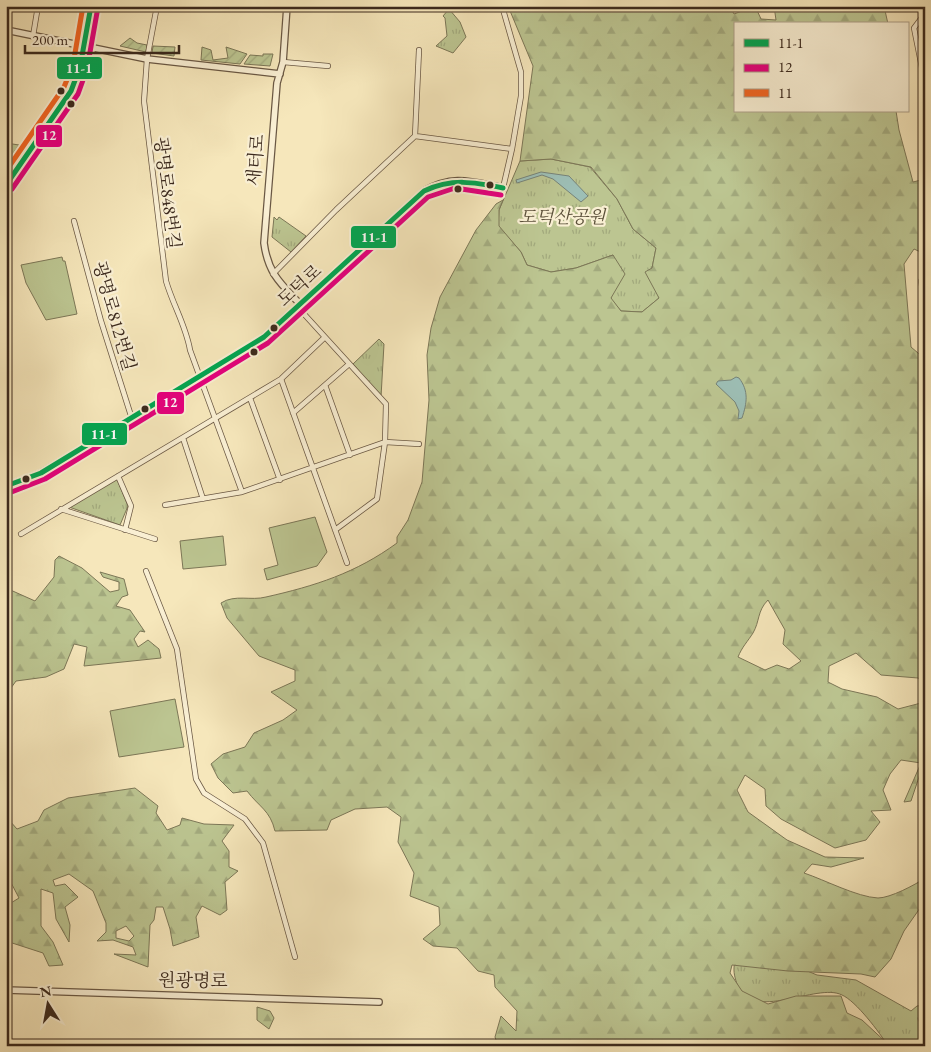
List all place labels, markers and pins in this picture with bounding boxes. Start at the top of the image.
unlabelled marker [56,86,66,96]
unlabelled marker [66,99,76,109]
unlabelled marker [485,180,495,190]
unlabelled marker [453,184,463,194]
unlabelled marker [269,323,279,333]
unlabelled marker [249,347,259,357]
unlabelled marker [140,404,150,414]
unlabelled marker [21,474,31,484]

